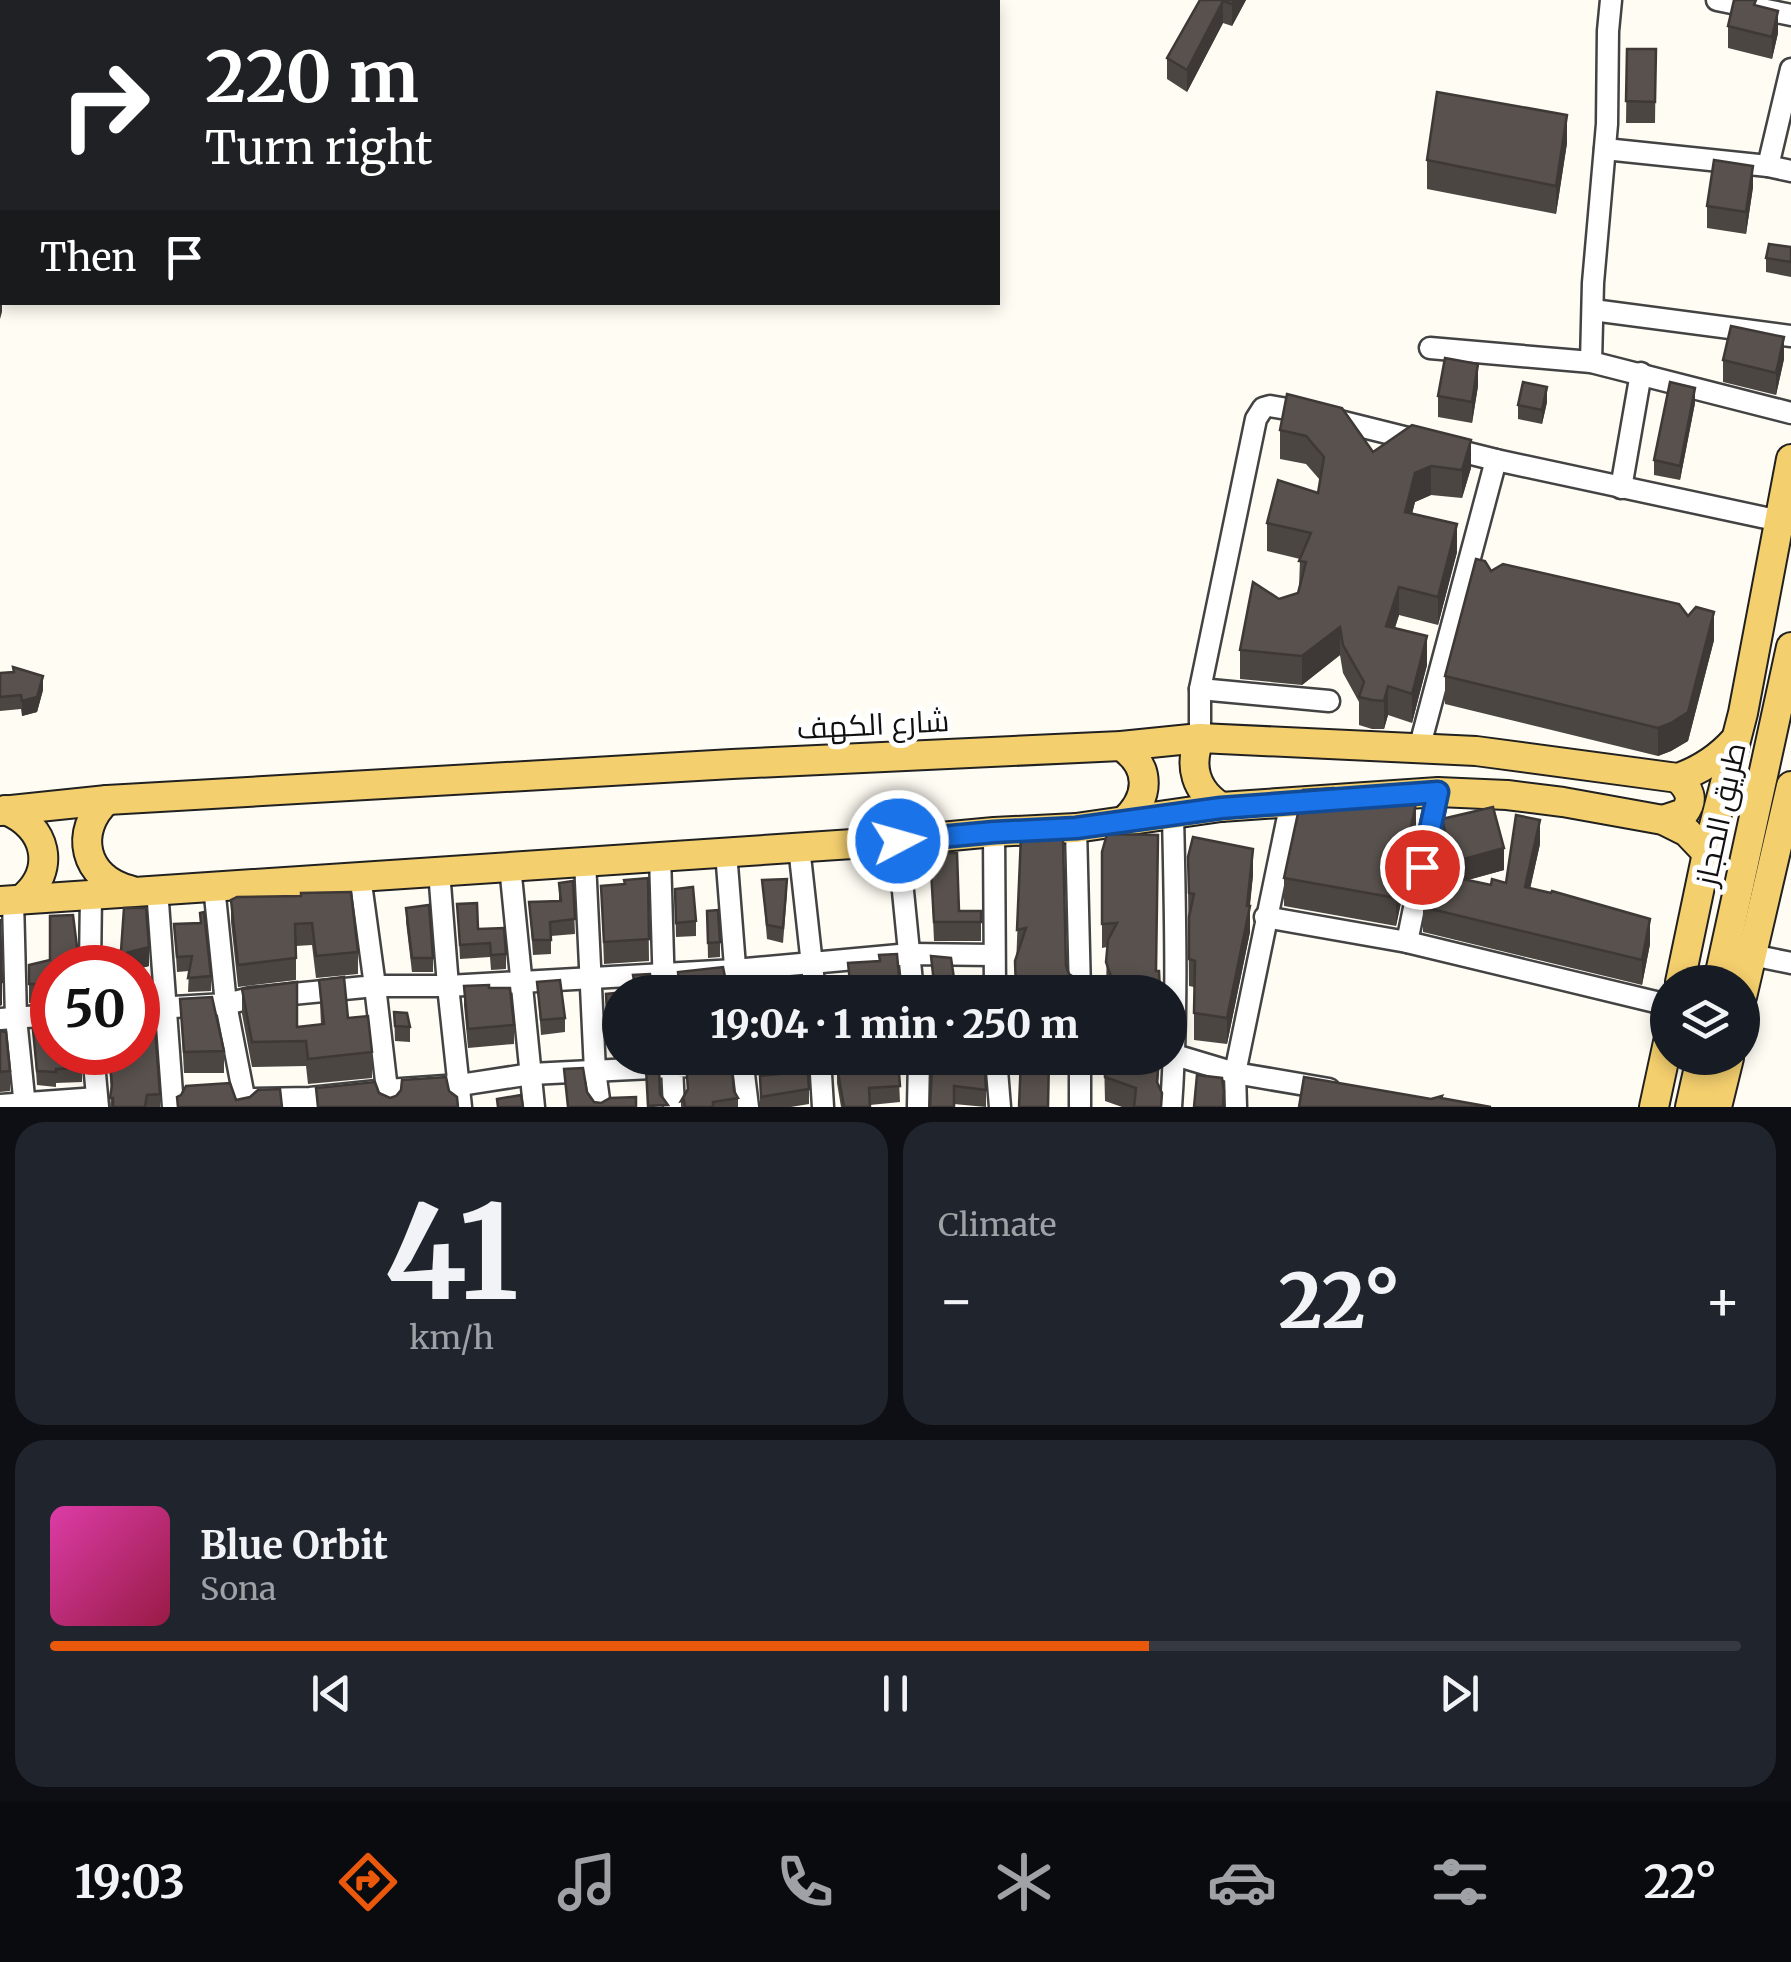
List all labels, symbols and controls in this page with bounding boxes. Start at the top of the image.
text: 220 m [205,33,419,121]
icon: right [40,40,170,170]
text: Turn right [205,120,433,176]
icon: arrive [157,230,212,285]
text: Then [40,234,137,281]
street label: شارع الكهف [796,701,950,749]
street label: طريق الحجاز [1686,739,1754,891]
position arrow [846,789,950,893]
pin [1380,825,1465,910]
icon: arrive [1395,840,1450,895]
speed limit sign: 50 [30,945,160,1075]
map controls [1650,965,1760,1075]
button: layers [1650,965,1760,1075]
text: 19:04 · 1 min · 250 m [710,1001,1079,1048]
text: 41 [384,1171,519,1334]
text: Climate [938,1205,1056,1245]
text: 22° [1278,1254,1401,1348]
text: − [938,1266,975,1335]
text: + [1704,1266,1741,1335]
text: km/h [409,1318,494,1358]
text: Blue Orbit [200,1522,388,1569]
text: Sona [200,1569,276,1609]
icon: previous [304,1666,359,1721]
icon: pause [868,1666,923,1721]
icon: next [1432,1666,1487,1721]
icon: directions [333,1847,403,1917]
icon: music [552,1847,622,1917]
icon: phone [770,1847,840,1917]
icon: climate [989,1847,1059,1917]
icon: car [1207,1847,1277,1917]
icon: filters [1425,1847,1495,1917]
text: 19:03 [74,1854,185,1910]
text: 22° [1644,1854,1717,1910]

